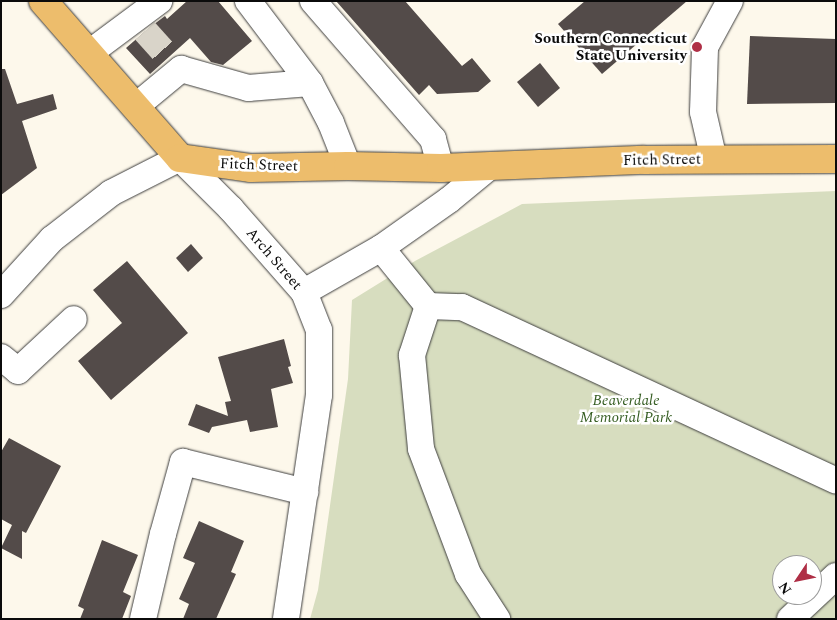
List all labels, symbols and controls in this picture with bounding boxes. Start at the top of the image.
place label: Southern Connecticut State University [534,29,687,64]
marker: Southern Connecticut State University [691,41,703,53]
street label: Fitch Street [623,150,701,170]
street label: Fitch Street [220,155,298,175]
street label: Arch Street [242,224,306,294]
park label: Beaverdale Memorial Park [580,391,672,426]
north arrow [772,555,822,605]
text: N [773,577,797,599]

